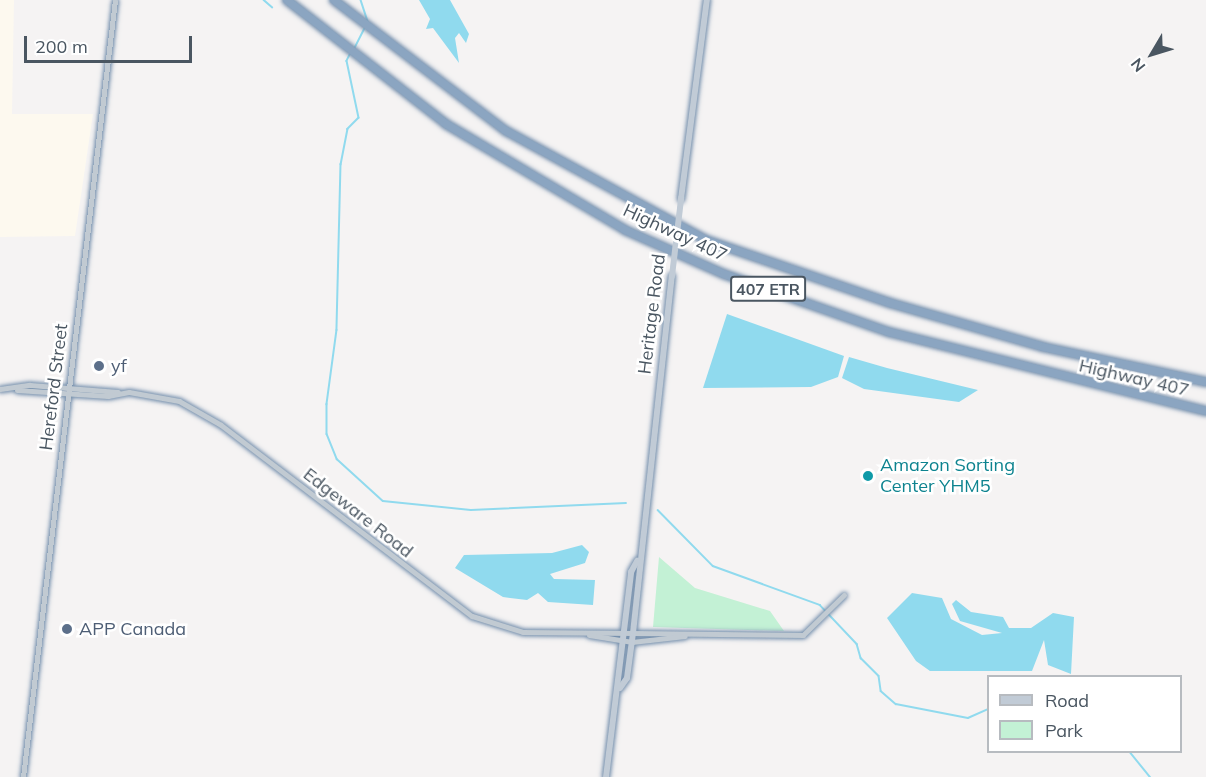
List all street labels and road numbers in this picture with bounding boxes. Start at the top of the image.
street label: Highway 407 [620,200,730,266]
street label: Heritage Road [634,253,670,375]
road number: 407 ETR [729,276,807,302]
street label: Hereford Street [36,322,72,452]
street label: Highway 407 [1077,355,1191,401]
street label: Edgeware Road [299,464,417,562]

